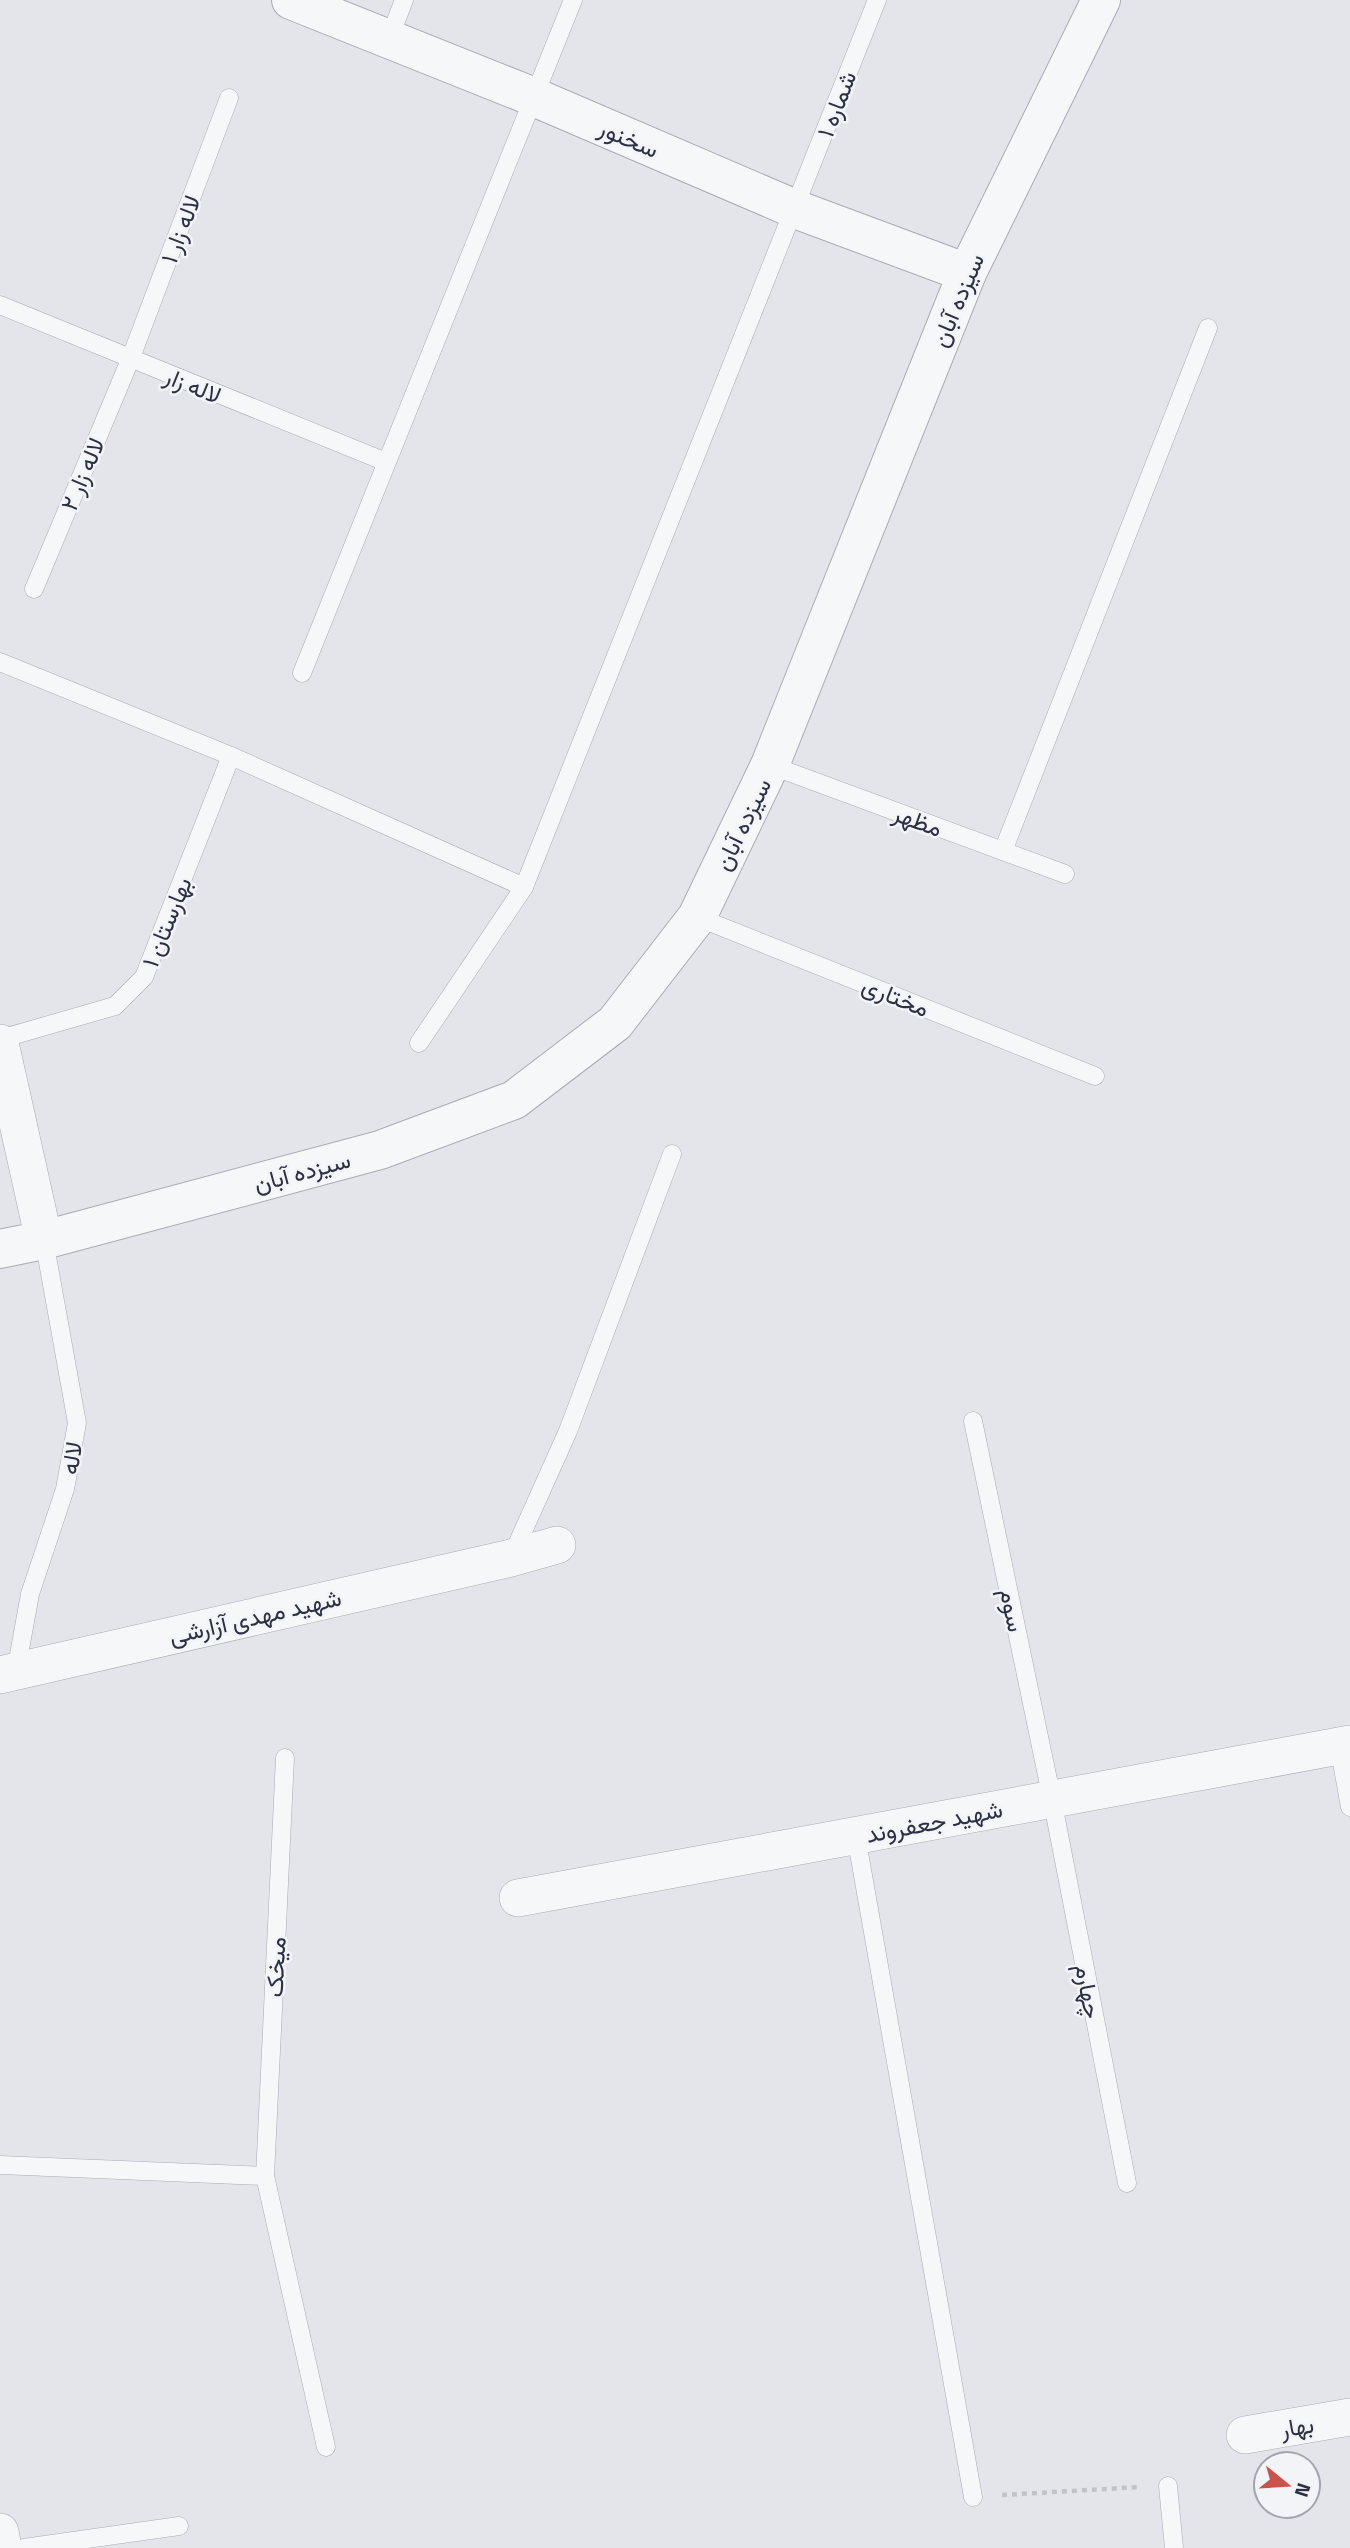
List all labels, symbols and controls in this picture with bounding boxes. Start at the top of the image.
street label: شماره ۱ [807,65,865,143]
street label: سخنور [592,109,665,167]
street label: لاله زار ۱ [150,189,210,269]
street label: سیزده آبان [921,247,993,353]
street label: لاله زار [158,357,227,413]
street label: لاله زار ۲ [50,432,114,516]
street label: سیزده آبان [704,772,780,876]
street label: مظهر [887,794,948,846]
street label: بهارستان ۱ [132,871,200,973]
street label: مختاری [857,966,935,1026]
street label: سیزده آبان [250,1141,354,1201]
street label: لاله [50,1439,92,1477]
street label: شهید مهدی آزارشی [165,1579,345,1653]
street label: سوم [991,1585,1035,1635]
street label: شهید جعفروند [863,1790,1005,1852]
street label: میخک [255,1936,295,1998]
street label: چهارم [1066,1961,1112,2021]
street label: بهار [1276,2405,1317,2447]
north arrow [1252,2450,1322,2520]
text: N [1288,2480,1319,2501]

